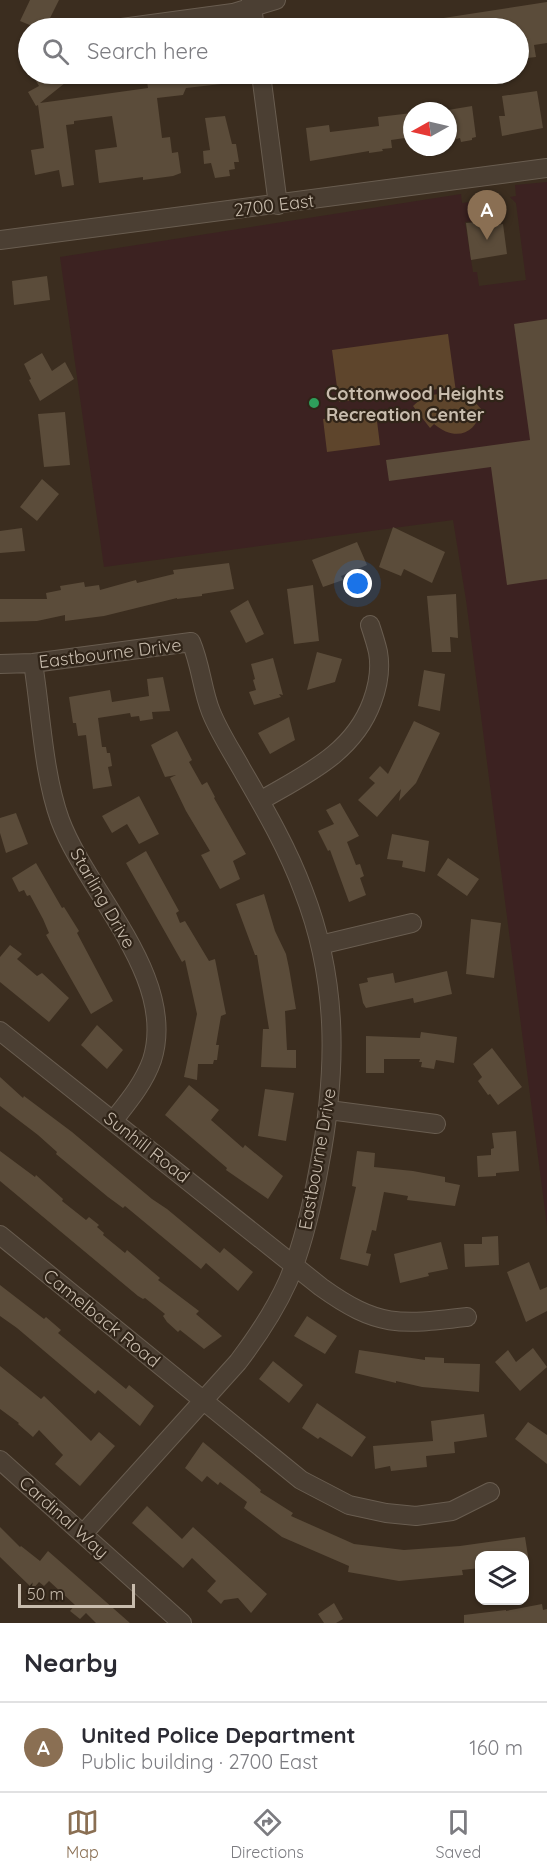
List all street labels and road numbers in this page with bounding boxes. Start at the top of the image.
street label: 2700 East [232,189,316,221]
street label: Eastbourne Drive [37,633,183,673]
street label: Starling Drive [65,844,141,952]
street label: Eastbourne Drive [293,1086,341,1232]
street label: Sunhill Road [99,1106,195,1188]
street label: Camelback Road [39,1264,165,1372]
street label: Cardinal Way [14,1471,114,1563]

